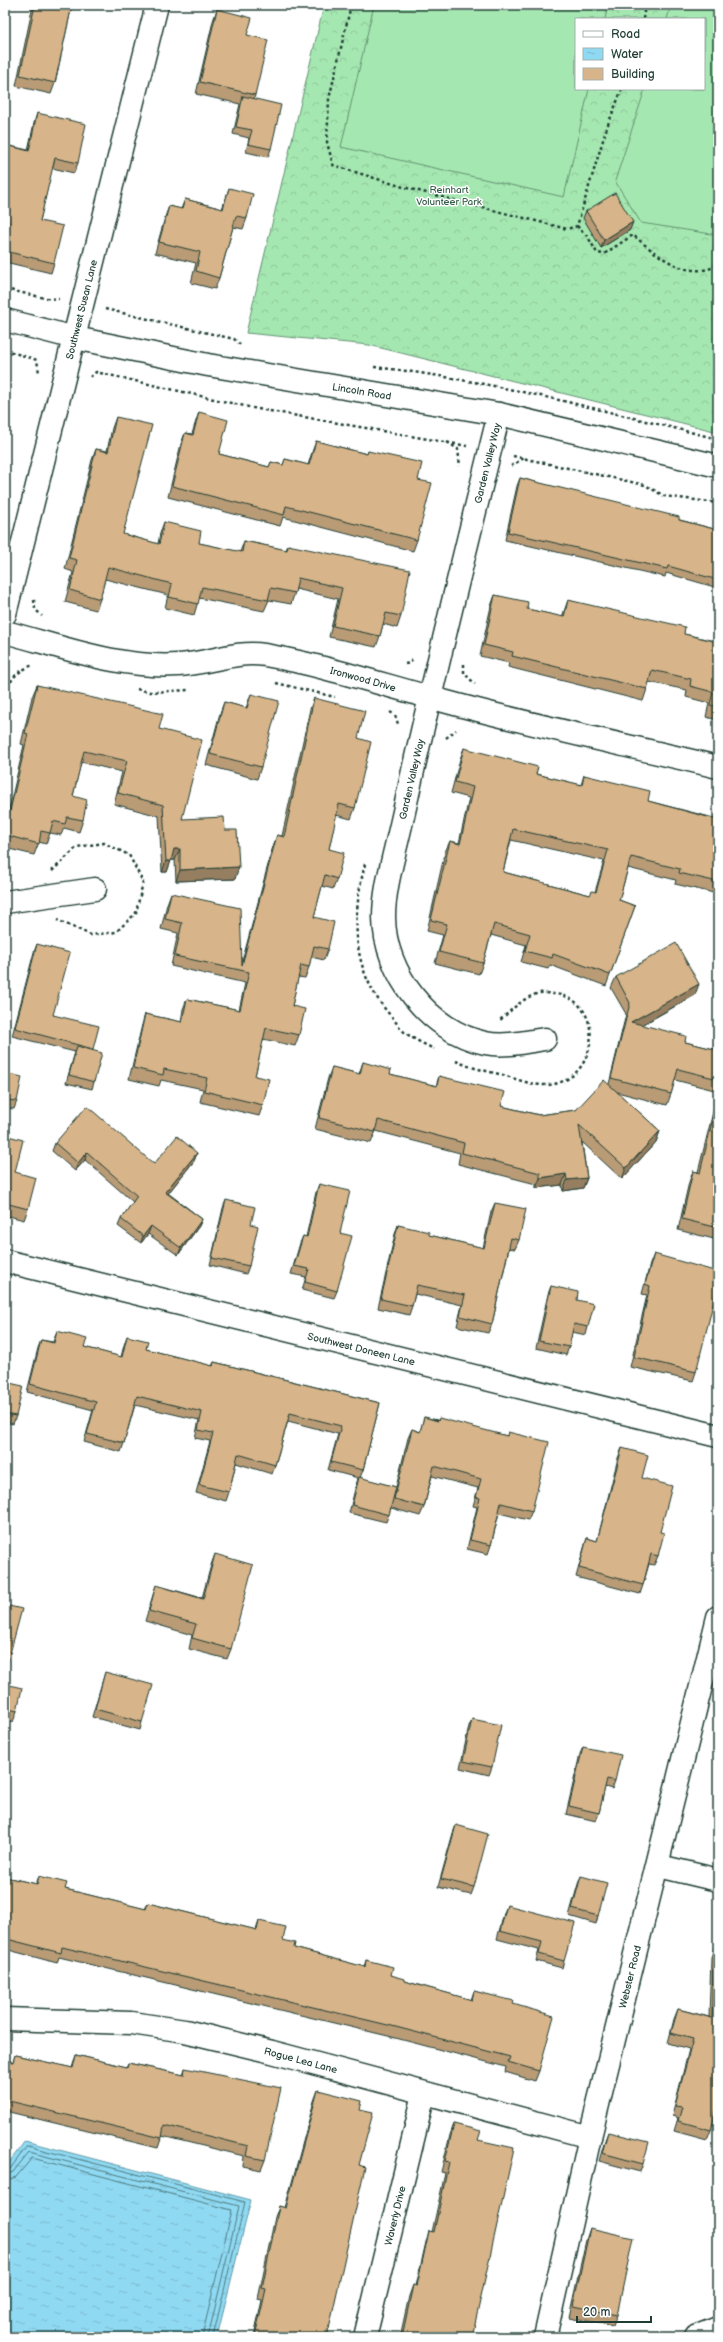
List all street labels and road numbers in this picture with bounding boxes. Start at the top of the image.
street label: Southwest Susan Lane [64,259,100,361]
street label: Lincoln Road [331,381,392,403]
street label: Garden Valley Way [472,421,504,505]
street label: Ironwood Drive [329,665,397,694]
street label: Garden Valley Way [397,737,427,821]
street label: Southwest Doneen Lane [306,1330,416,1368]
street label: Webster Road [617,1944,644,2010]
street label: Rogue Lea Lane [263,2045,339,2076]
street label: Waverly Drive [382,2185,408,2247]

